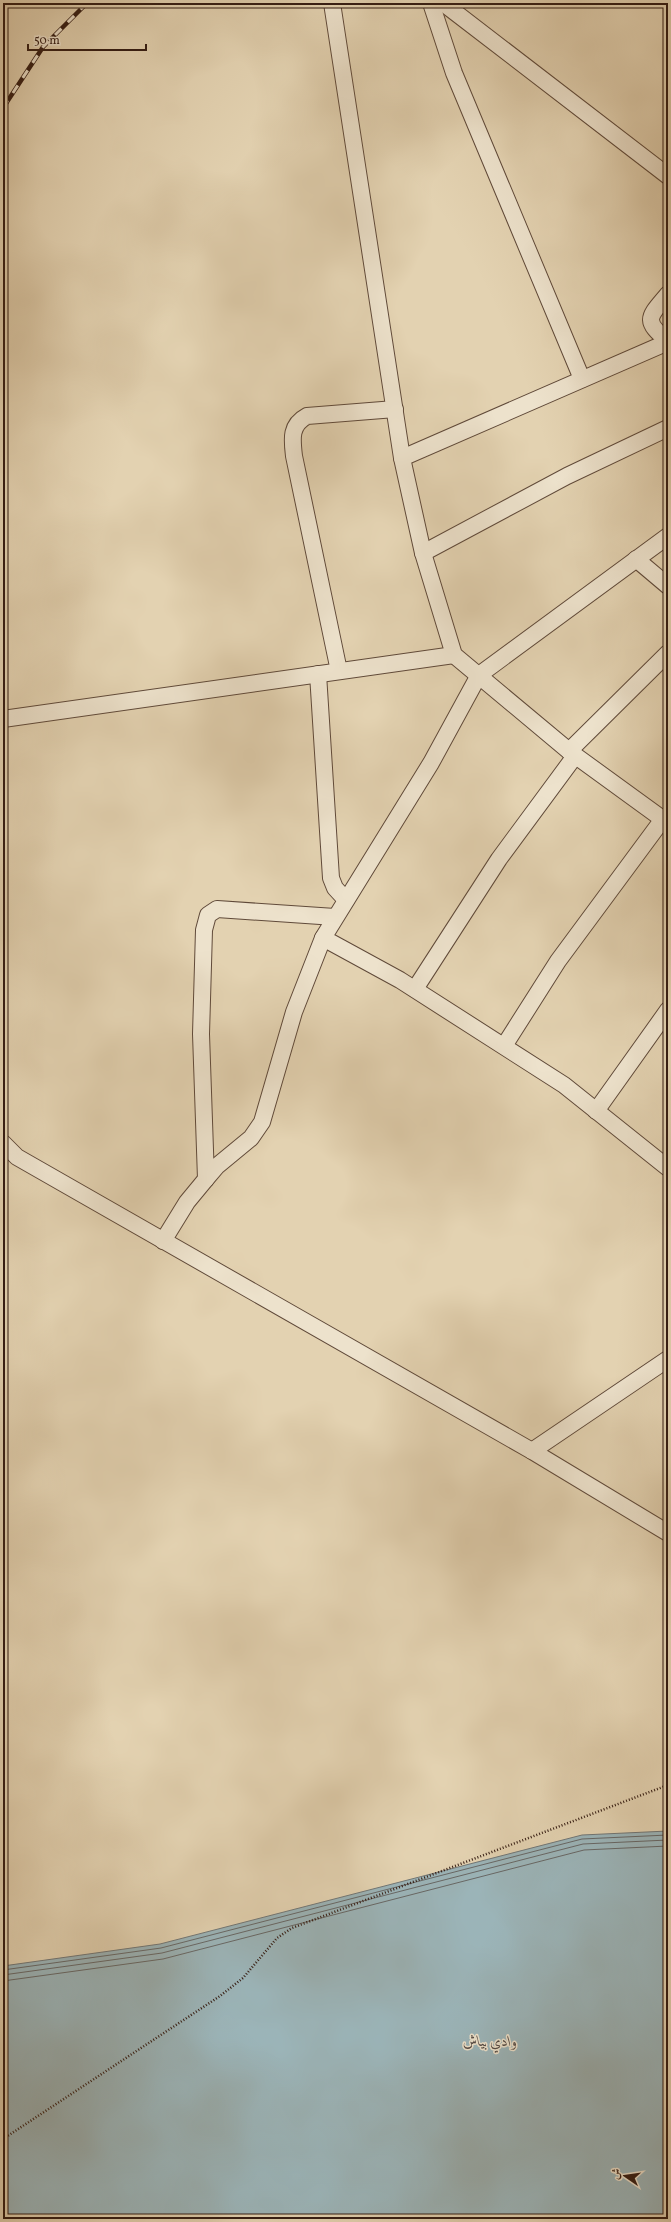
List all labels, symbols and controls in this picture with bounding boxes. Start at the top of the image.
scale bar [28,26,146,52]
text: 50 m [34,33,60,49]
water label: وادي بياش [463,2032,517,2053]
north arrow [605,2156,645,2196]
text: ش [608,2167,625,2181]

